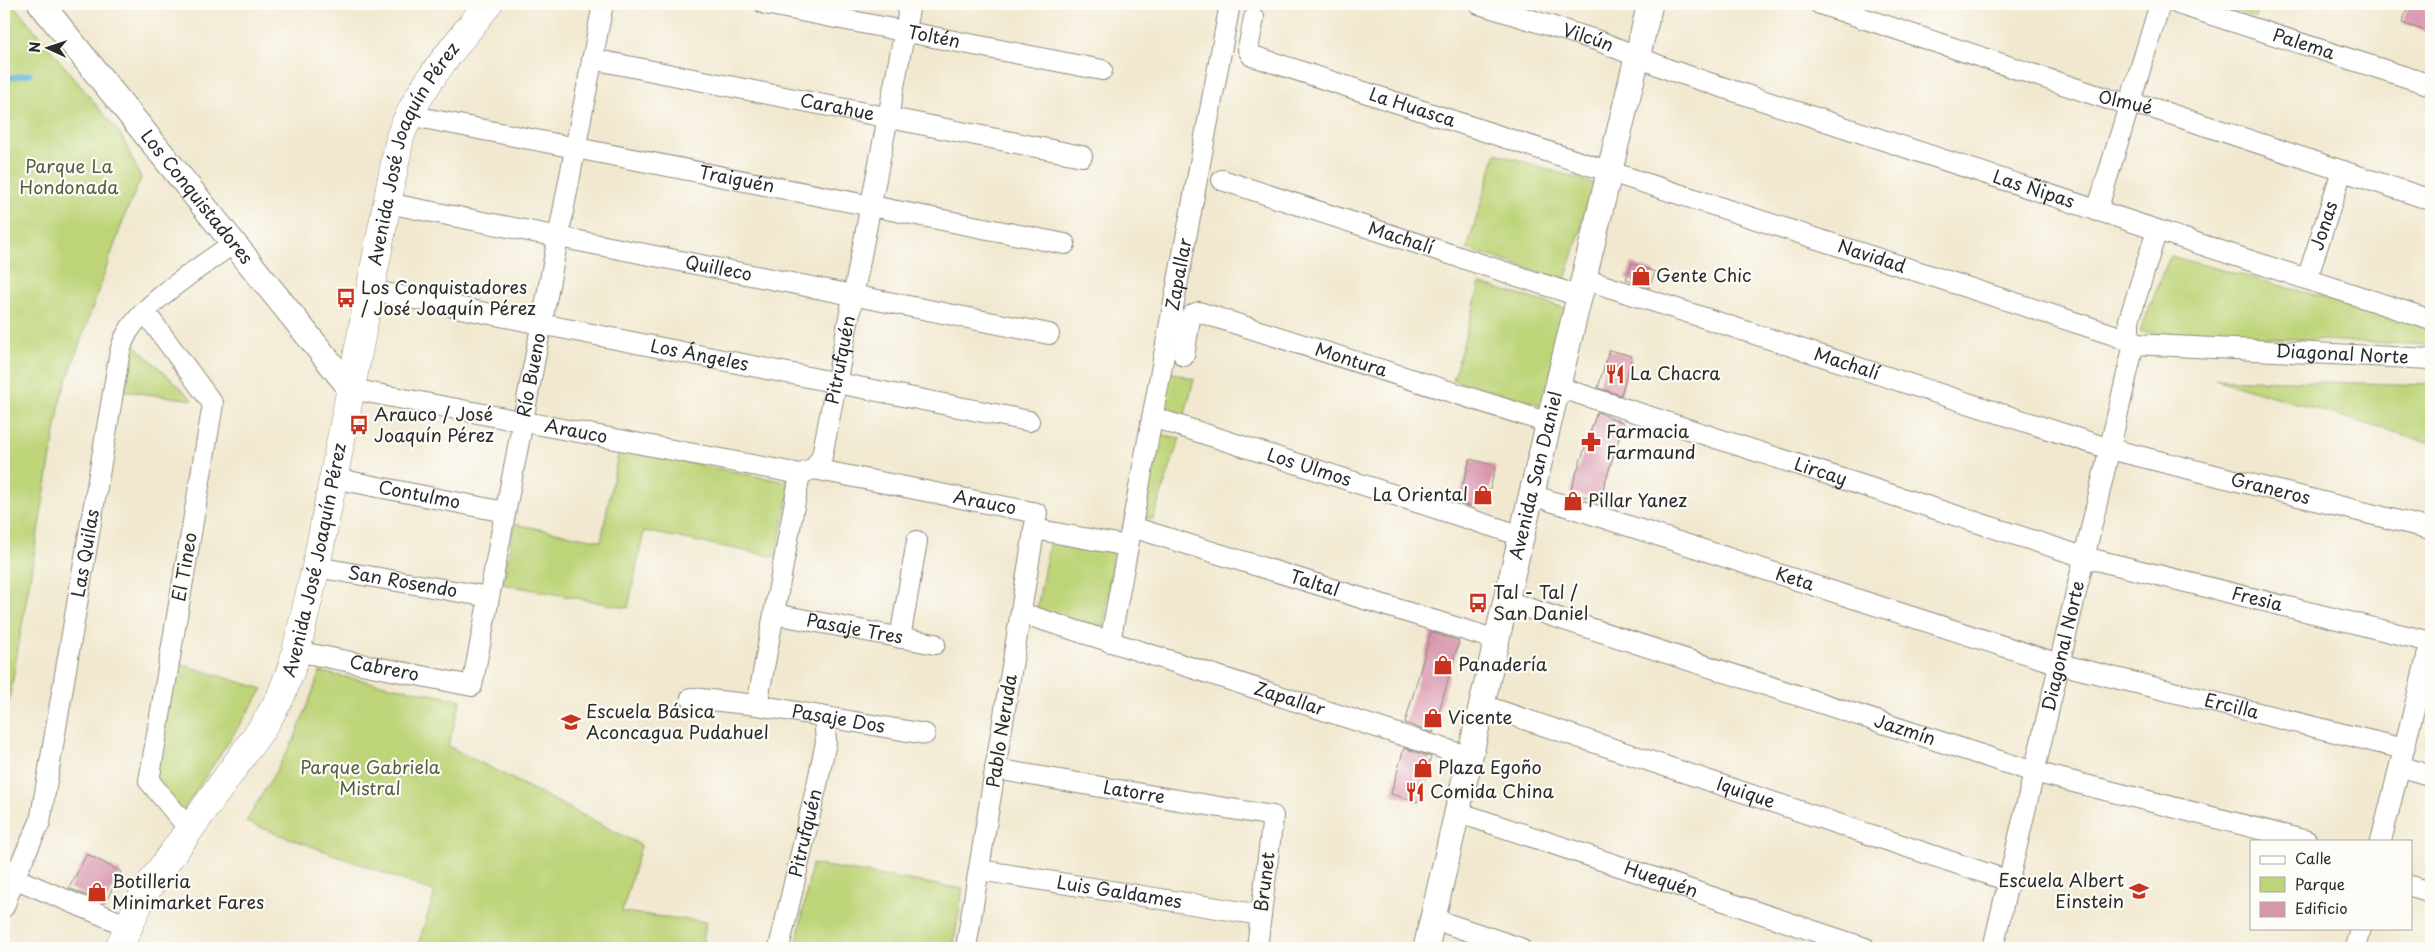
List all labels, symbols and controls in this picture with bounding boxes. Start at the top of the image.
street label: Vilcún [1559,16,1618,58]
street label: Toltén [906,17,963,54]
street label: Palema [2270,20,2339,66]
north arrow [22,22,72,72]
street label: Avenida José Joaquín Pérez [360,36,465,268]
text: N [24,41,45,53]
street label: La Huasca [1366,80,1460,133]
street label: Olmué [2095,82,2156,120]
street label: Carahue [798,86,877,127]
street label: Los Conquistadores [135,123,260,269]
park label: Parque La Hondonada [20,152,119,200]
street label: Traiguén [697,157,777,199]
street label: Las Ñipas [1990,162,2078,214]
street label: Jonas [2302,197,2343,253]
street label: Machalí [1365,213,1438,260]
street label: Navidad [1835,231,1910,279]
street label: Zapallar [1158,235,1198,313]
street label: Quilleco [683,247,755,287]
place label: Gente Chic [1656,261,1751,288]
shop icon: Gente Chic [1630,265,1652,287]
place label: Los Conquistadores / José Joaquín Pérez [361,273,536,321]
bus stop icon: Los Conquistadores / José Joaquín Pérez [335,287,357,309]
street label: Pitrufquén [817,313,861,406]
street label: Río Bueno [509,330,552,419]
street label: Los Ángeles [648,331,751,377]
street label: Montura [1312,335,1391,383]
street label: Diagonal Norte [2275,336,2409,370]
street label: Machalí [1811,339,1884,386]
place label: La Chacra [1630,359,1720,386]
restaurant icon: La Chacra [1604,363,1626,385]
street label: Avenida San Daniel [1501,388,1568,562]
place label: Arauco / José Joaquín Pérez [374,400,494,448]
street label: Arauco [543,411,610,449]
bus stop icon: Arauco / José Joaquín Pérez [348,414,370,436]
place label: Farmacia Farmaund [1606,417,1696,465]
pharmacy icon: Farmacia Farmaund [1580,431,1602,453]
street label: Avenida José Joaquín Pérez [274,440,352,680]
street label: Los Ulmos [1264,440,1355,492]
street label: Lircay [1791,449,1851,492]
street label: Graneros [2228,465,2313,510]
street label: Contulmo [376,472,463,515]
place label: La Oriental [1372,480,1468,507]
street label: Arauco [951,482,1019,521]
shop icon: La Oriental [1472,484,1494,506]
place label: Pillar Yanez [1588,486,1687,513]
shop icon: Pillar Yanez [1562,490,1584,512]
street label: Las Quilas [63,507,105,599]
street label: El Tineo [164,530,203,603]
street label: San Rosendo [346,558,460,603]
street label: Keta [1772,559,1819,597]
street label: Taltal [1287,562,1343,602]
place label: Tal - Tal / San Daniel [1493,578,1588,626]
street label: Diagonal Norte [2034,578,2090,714]
street label: Fresia [2229,579,2286,617]
bus stop icon: Tal - Tal / San Daniel [1467,592,1489,614]
street label: Pasaje Tres [804,605,905,650]
street label: Cabrero [347,647,422,687]
place label: Panadería [1458,650,1548,677]
shop icon: Panadería [1432,654,1454,676]
street label: Pablo Neruda [978,672,1023,789]
street label: Zapallar [1251,674,1330,722]
street label: Ercilla [2202,685,2263,725]
street label: Pasaje Dos [790,696,887,739]
place label: Escuela Básica Aconcagua Pudahuel [586,697,769,745]
place label: Vicente [1448,703,1513,730]
street label: Jazmín [1871,706,1939,751]
shop icon: Vicente [1422,707,1444,729]
school or university icon: Escuela Básica Aconcagua Pudahuel [560,711,582,733]
park label: Parque Gabriela Mistral [300,753,441,801]
place label: Plaza Egoño [1438,753,1542,780]
shop icon: Plaza Egoño [1412,757,1434,779]
street label: Iquique [1713,769,1779,814]
street label: Latorre [1101,773,1167,810]
place label: Comida China [1430,777,1554,804]
restaurant icon: Comida China [1404,781,1426,803]
street label: Pitrufquén [781,786,828,880]
legend [2250,840,2412,930]
text: Calle [2295,846,2332,869]
street label: Brunet [1246,850,1281,913]
street label: Huequén [1621,854,1702,903]
place label: Escuela Albert Einstein [1998,866,2124,914]
place label: Botilleria Minimarket Fares [112,867,264,915]
street label: Luis Galdames [1055,868,1184,914]
text: Parque [2295,872,2345,895]
school or university icon: Escuela Albert Einstein [2128,880,2150,902]
shop icon: Botilleria Minimarket Fares [86,881,108,903]
text: Edificio [2295,896,2348,919]

